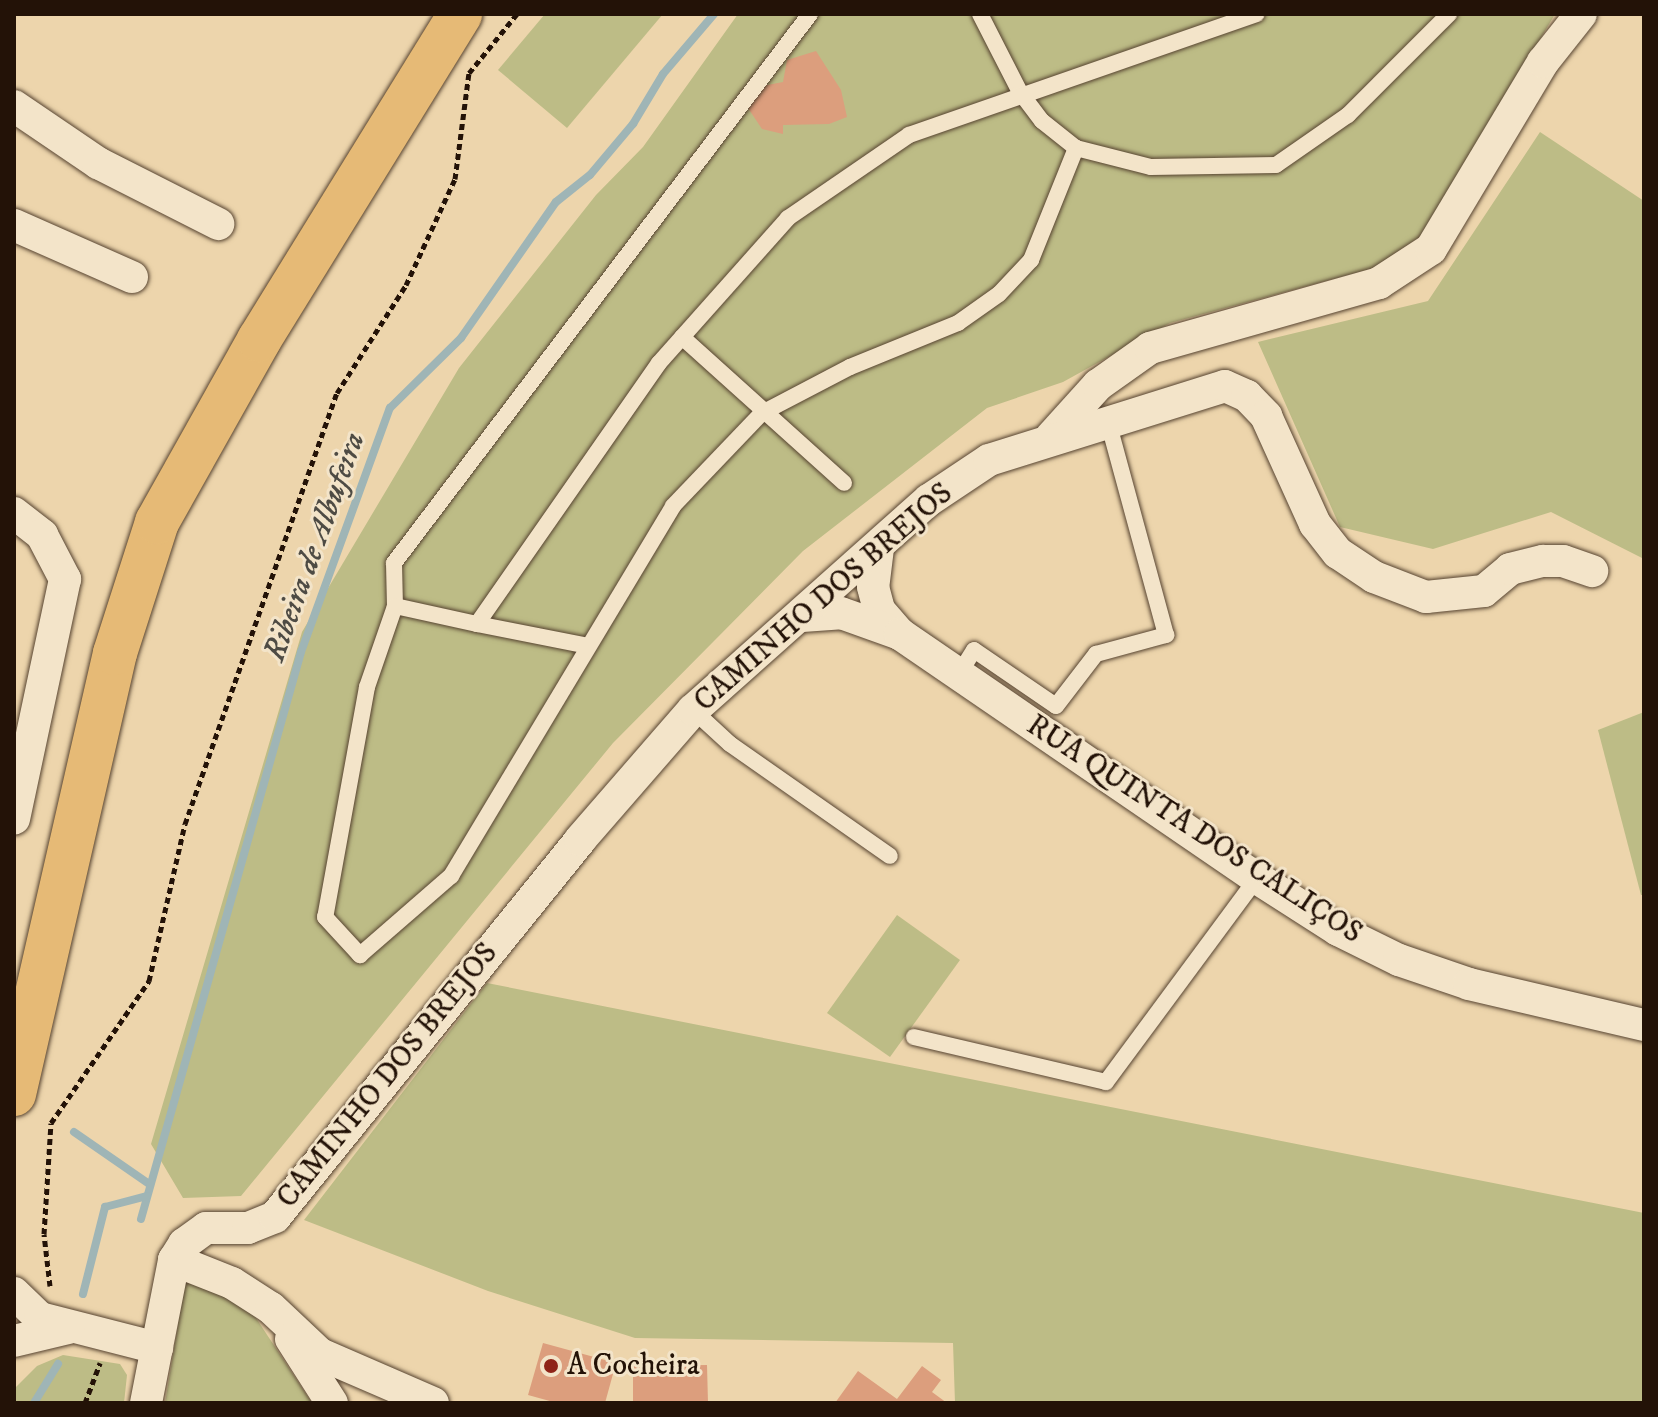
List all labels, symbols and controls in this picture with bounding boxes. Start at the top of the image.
water label: Ribeira de Albufeira [256,427,374,667]
street label: CAMINHO DOS BREJOS [687,476,961,720]
street label: RUA QUINTA DOS CALIÇOS [1020,708,1368,952]
street label: CAMINHO DOS BREJOS [270,936,506,1216]
place label: A Cocheira [567,1348,700,1384]
marker: A Cocheira [542,1357,560,1375]

